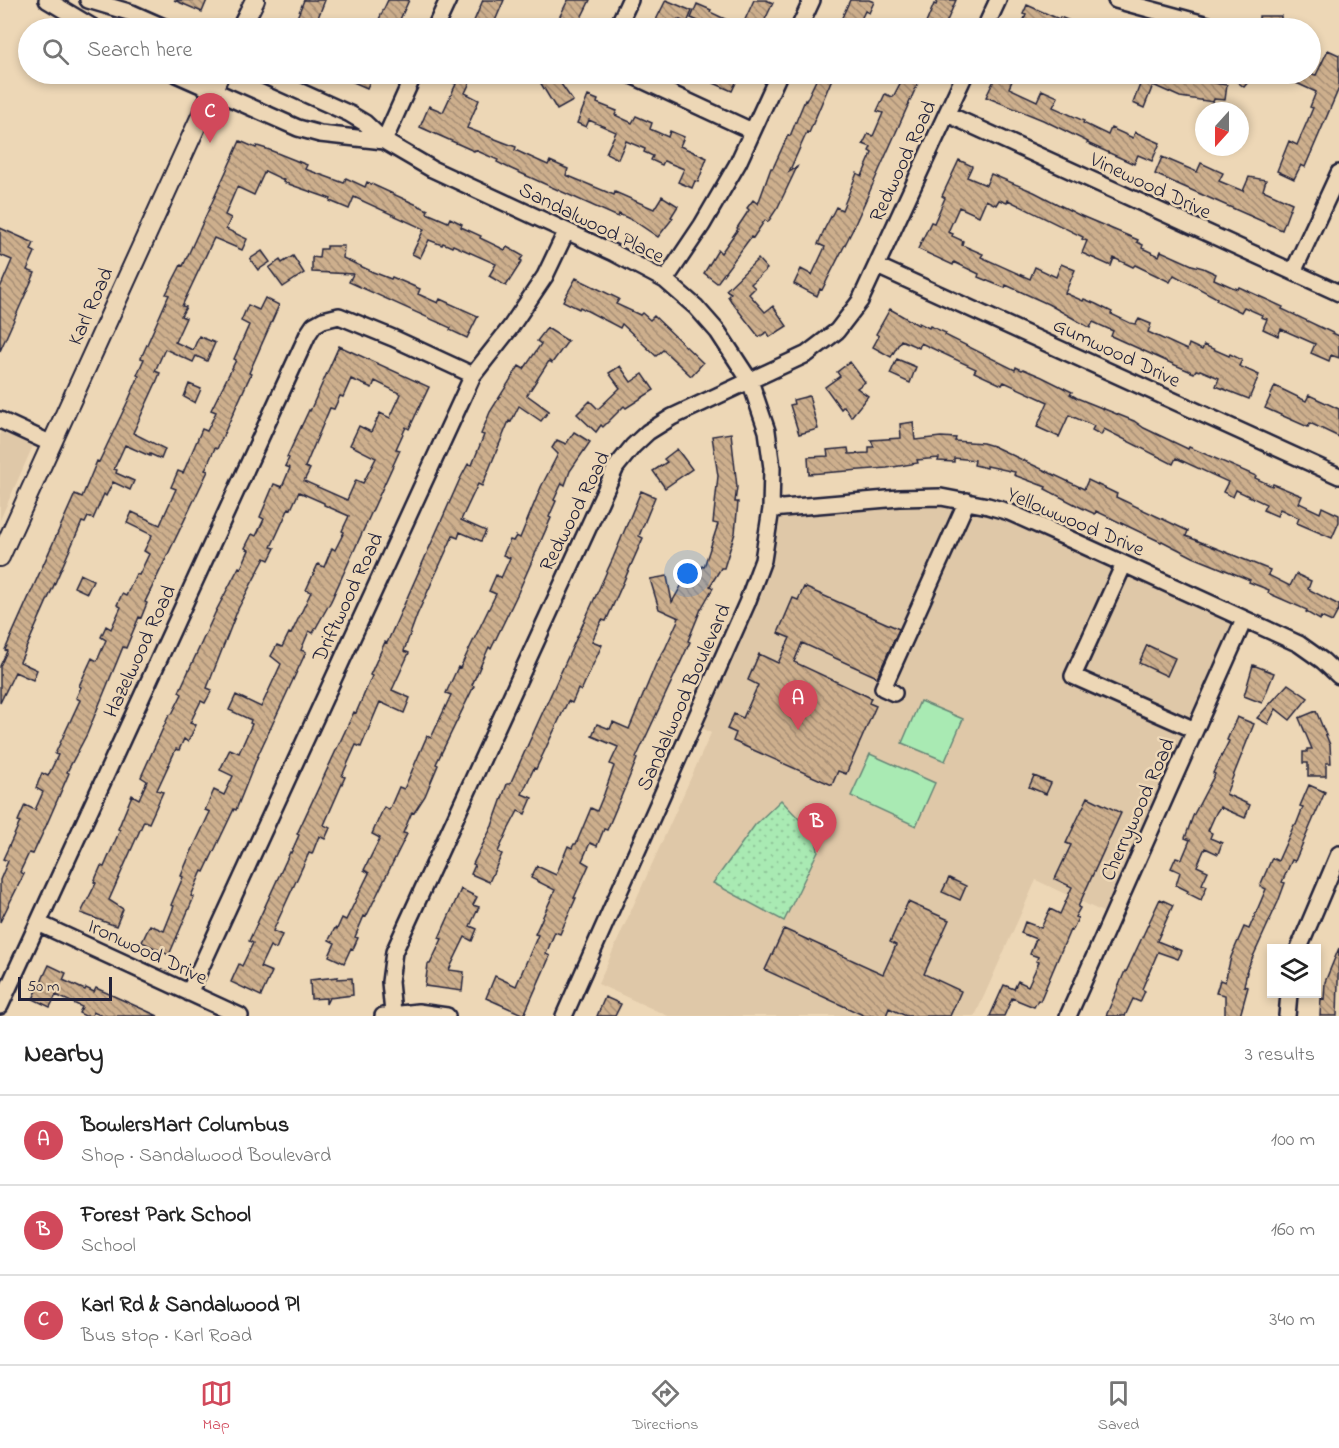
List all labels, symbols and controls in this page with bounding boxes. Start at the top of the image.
search box [18,18,1321,84]
icon: search [39,35,72,68]
text: Search here [87,35,192,67]
pin: C [190,94,230,143]
street label: Redwood Road [863,96,945,228]
north arrow [1195,102,1249,156]
street label: Vinewood Drive [1084,145,1216,228]
street label: Sandalwood Place [513,176,670,272]
street label: Karl Road [61,263,122,351]
street label: Gumwood Drive [1047,311,1185,397]
street label: Redwood Road [533,447,619,577]
street label: Yellowwood Drive [1002,480,1149,566]
street label: Driftwood Road [305,528,392,668]
your location [673,559,702,588]
street label: Hazelwood Road [97,580,185,723]
street label: Sandalwood Boulevard [630,599,740,796]
pin: A [778,680,818,730]
street label: Cherrywood Road [1094,733,1186,887]
pin: B [798,804,836,853]
street label: Ironwood Drive [82,912,212,994]
map controls [1267,944,1321,998]
button: layers [1267,944,1321,998]
scale bar [18,974,112,1002]
text: 50 m [27,975,59,999]
text: Nearby [24,1036,103,1074]
text: 3 results [1245,1041,1315,1070]
text: BowlersMart Columbus [81,1110,289,1142]
text: A [37,1126,50,1155]
text: 100 m [1271,1126,1315,1155]
text: Shop · Sandalwood Boulevard [81,1142,331,1171]
text: Forest Park School [81,1200,251,1232]
text: B [37,1216,50,1245]
text: 160 m [1271,1216,1315,1245]
text: School [81,1232,136,1261]
text: Karl Rd & Sandalwood Pl [81,1290,300,1322]
text: C [38,1306,49,1335]
text: 340 m [1269,1306,1315,1335]
text: Bus stop · Karl Road [81,1322,252,1351]
tab: Map [200,1377,233,1437]
tab: Directions [632,1377,698,1437]
tab: Saved [1098,1377,1139,1437]

